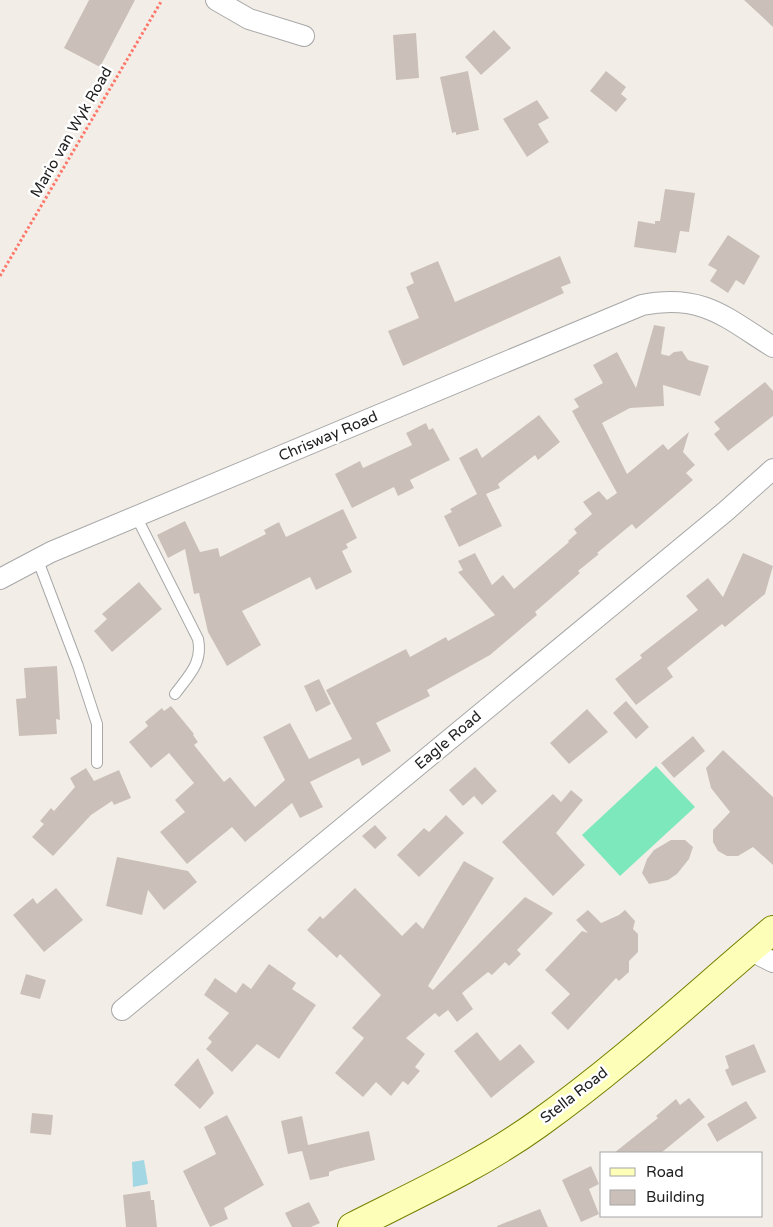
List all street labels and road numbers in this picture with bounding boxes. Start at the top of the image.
street label: Mario van Wyk Road [26,64,116,200]
street label: Chrisway Road [276,407,380,465]
street label: Eagle Road [411,707,485,773]
street label: Stella Road [537,1063,611,1127]

